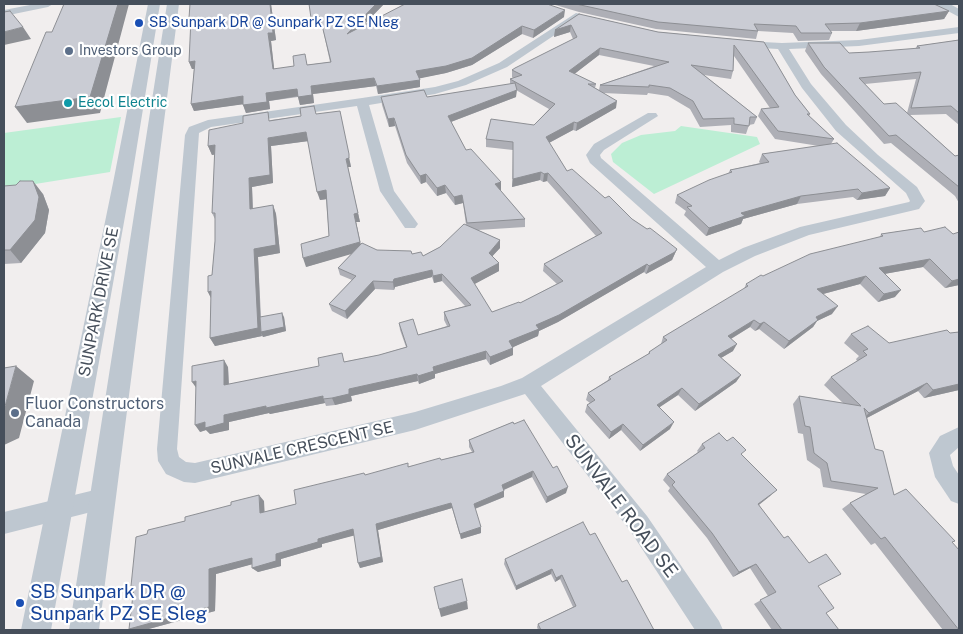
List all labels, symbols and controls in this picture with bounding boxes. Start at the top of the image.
place label: SB Sunpark DR @ Sunpark PZ SE Nleg [149,15,399,31]
marker: SB Sunpark DR @ Sunpark PZ SE Nleg [133,17,145,29]
place label: Investors Group [79,43,182,59]
marker: Investors Group [63,45,75,57]
place label: Eecol Electric [78,95,167,111]
marker: Eecol Electric [62,97,74,109]
street label: SUNPARK DRIVE SE [75,226,123,378]
place label: Fluor Constructors Canada [25,394,164,432]
marker: Fluor Constructors Canada [9,407,21,419]
street label: SUNVALE CRESCENT SE [209,418,395,478]
street label: SUNVALE ROAD SE [560,430,682,582]
place label: SB Sunpark DR @ Sunpark PZ SE Sleg [30,581,207,625]
marker: SB Sunpark DR @ Sunpark PZ SE Sleg [14,597,26,609]

